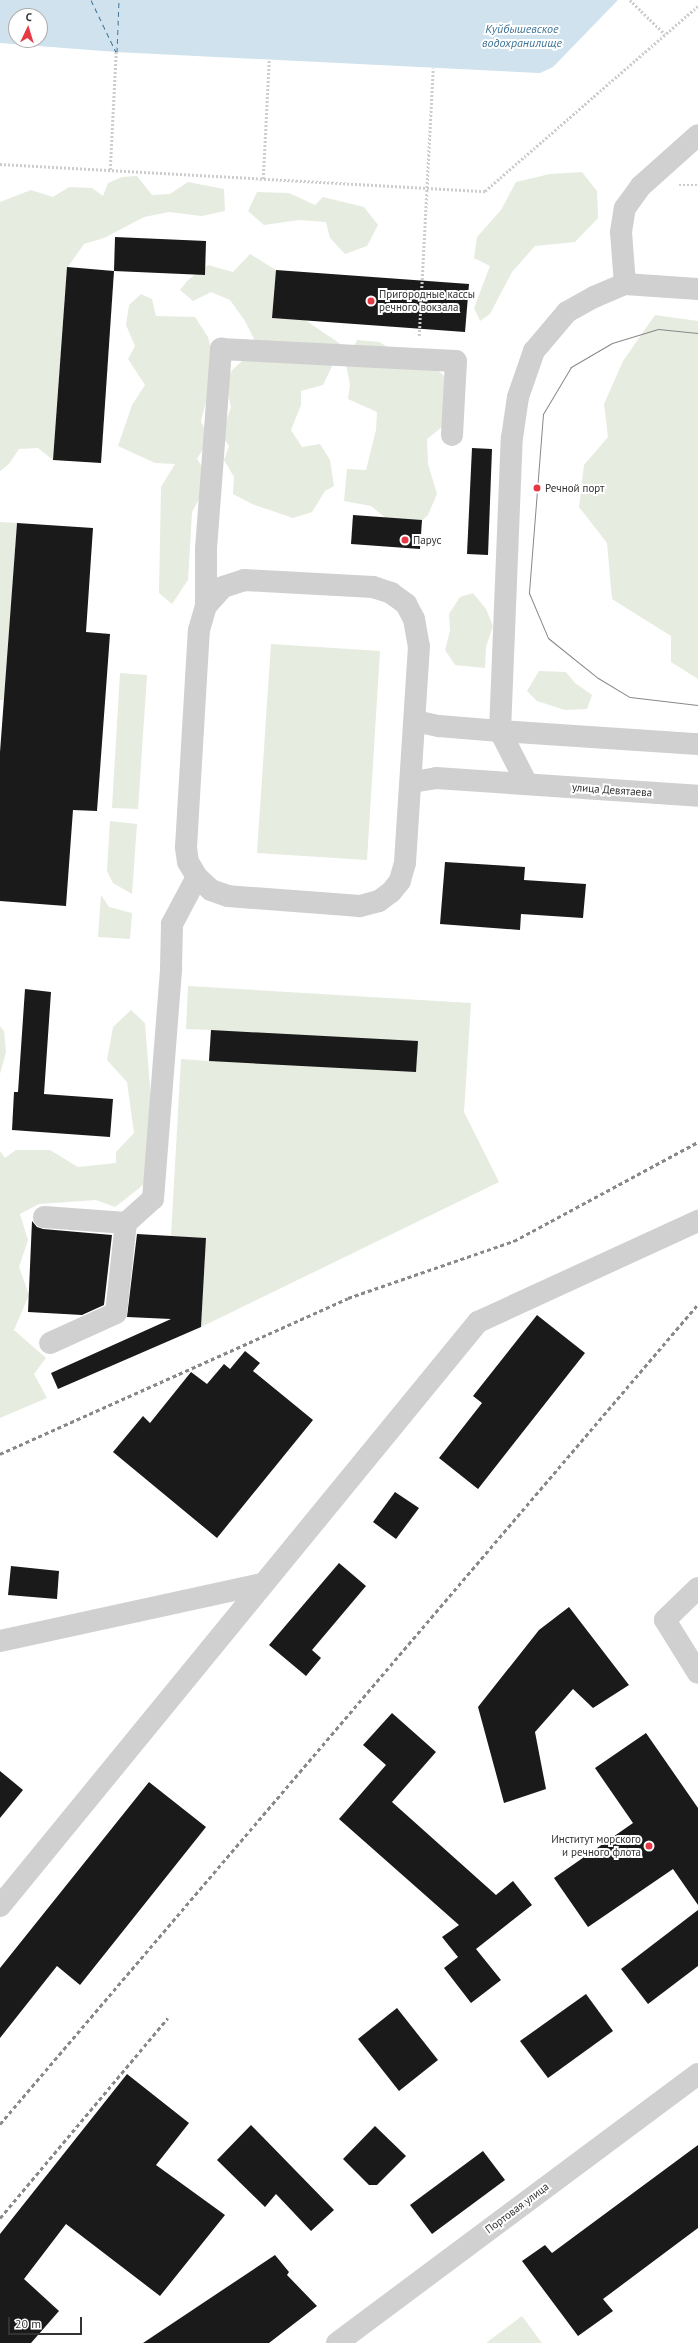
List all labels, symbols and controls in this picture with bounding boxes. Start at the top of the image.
north arrow [8,8,48,48]
text: С [25,10,32,24]
water label: Куйбышевское водохранилище [482,22,562,50]
place label: Пригородные кассы речного вокзала [379,288,475,314]
marker: Пригородные кассы речного вокзала [366,296,376,306]
place label: Речной порт [545,481,604,495]
marker: Речной порт [532,483,542,493]
place label: Парус [413,533,442,547]
marker: Парус [400,535,410,545]
street label: улица Девятаева [571,781,653,799]
place label: Институт морского и речного флота [551,1833,641,1859]
marker: Институт морского и речного флота [644,1841,654,1851]
street label: Портовая улица [483,2180,551,2236]
scale bar [10,2309,84,2335]
text: 20 m [15,2316,41,2331]

